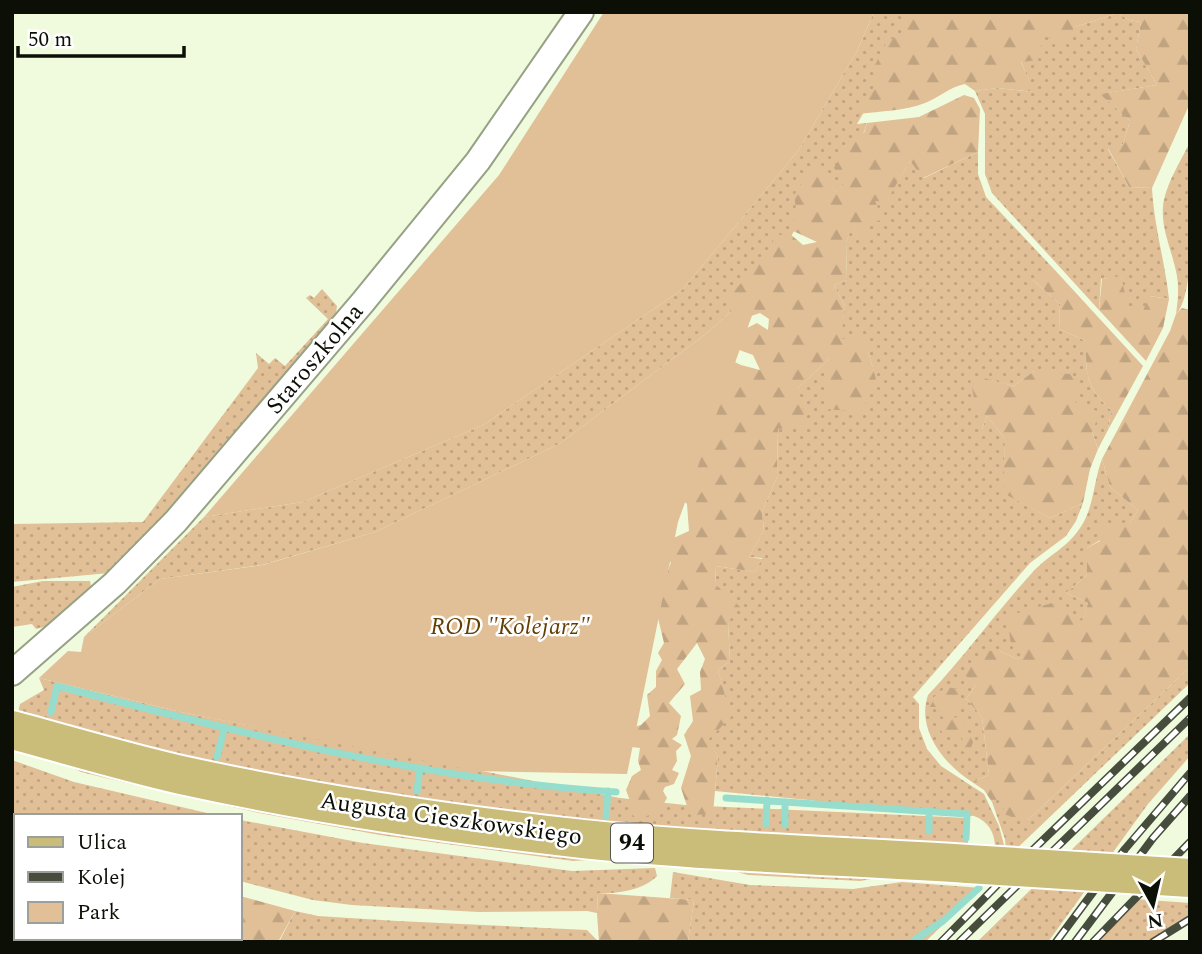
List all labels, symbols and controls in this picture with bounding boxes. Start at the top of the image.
scale bar [18,14,184,58]
text: 50 m [28,24,72,56]
street label: Staroszkolna [258,295,373,423]
park label: ROD "Kolejarz" [430,609,590,645]
street label: Augusta Cieszkowskiego [318,783,584,855]
legend [14,814,242,940]
road number: 94 [611,824,653,862]
text: Ulica [77,827,128,859]
text: Kolej [77,862,126,894]
north arrow [1118,870,1188,940]
text: Park [77,897,121,929]
text: N [1145,905,1165,936]

